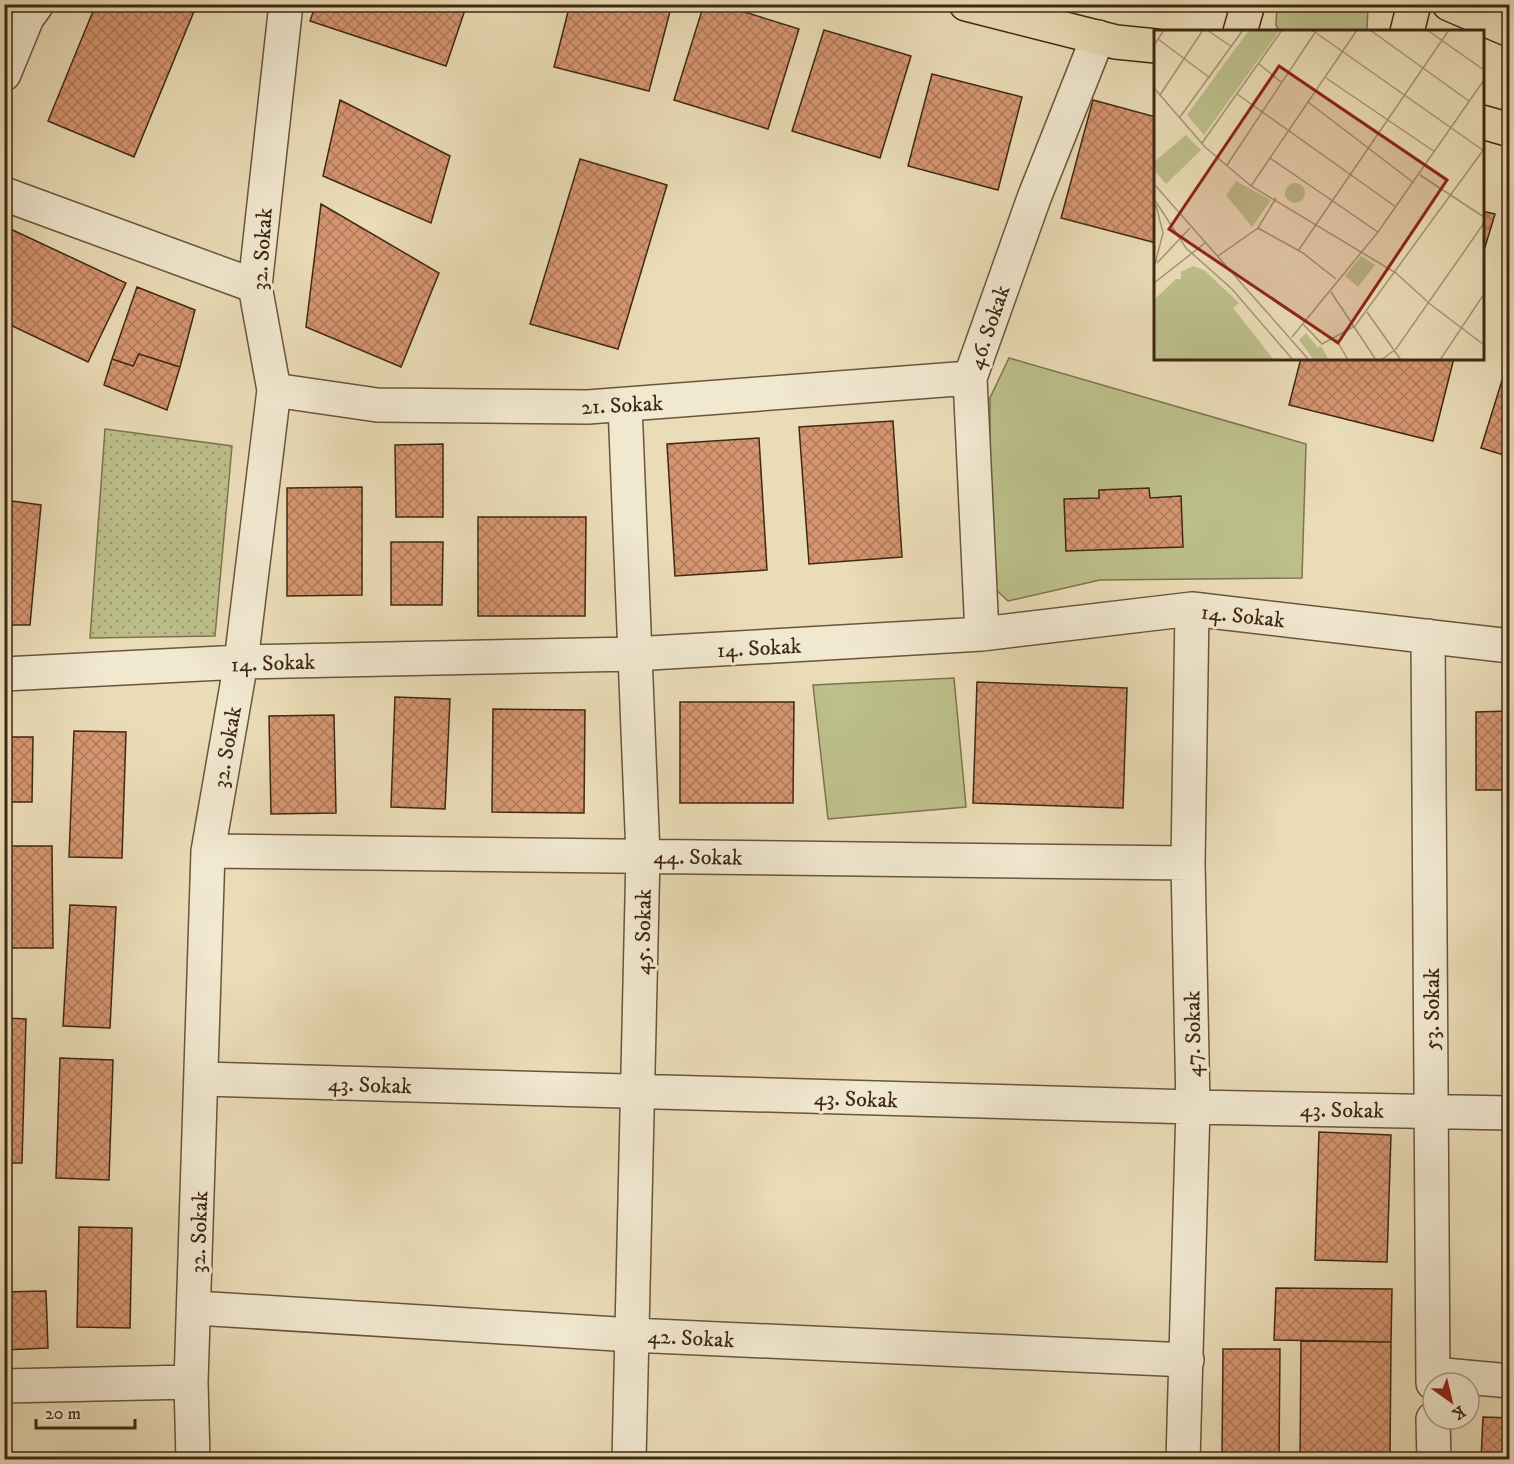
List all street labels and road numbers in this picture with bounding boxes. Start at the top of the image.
street label: 32. Sokak [246,207,279,291]
street label: 46. Sokak [962,282,1016,373]
street label: 21. Sokak [580,390,664,421]
street label: 14. Sokak [1199,599,1286,634]
street label: 14. Sokak [716,633,802,664]
street label: 14. Sokak [230,649,316,678]
street label: 32. Sokak [207,704,248,790]
street label: 44. Sokak [653,843,743,872]
street label: 45. Sokak [629,889,658,975]
street label: 53. Sokak [1419,968,1446,1050]
street label: 47. Sokak [1179,990,1208,1078]
street label: 43. Sokak [327,1071,413,1100]
street label: 43. Sokak [813,1085,899,1114]
street label: 43. Sokak [1300,1096,1384,1125]
street label: 32. Sokak [185,1190,214,1274]
street label: 42. Sokak [647,1323,735,1354]

